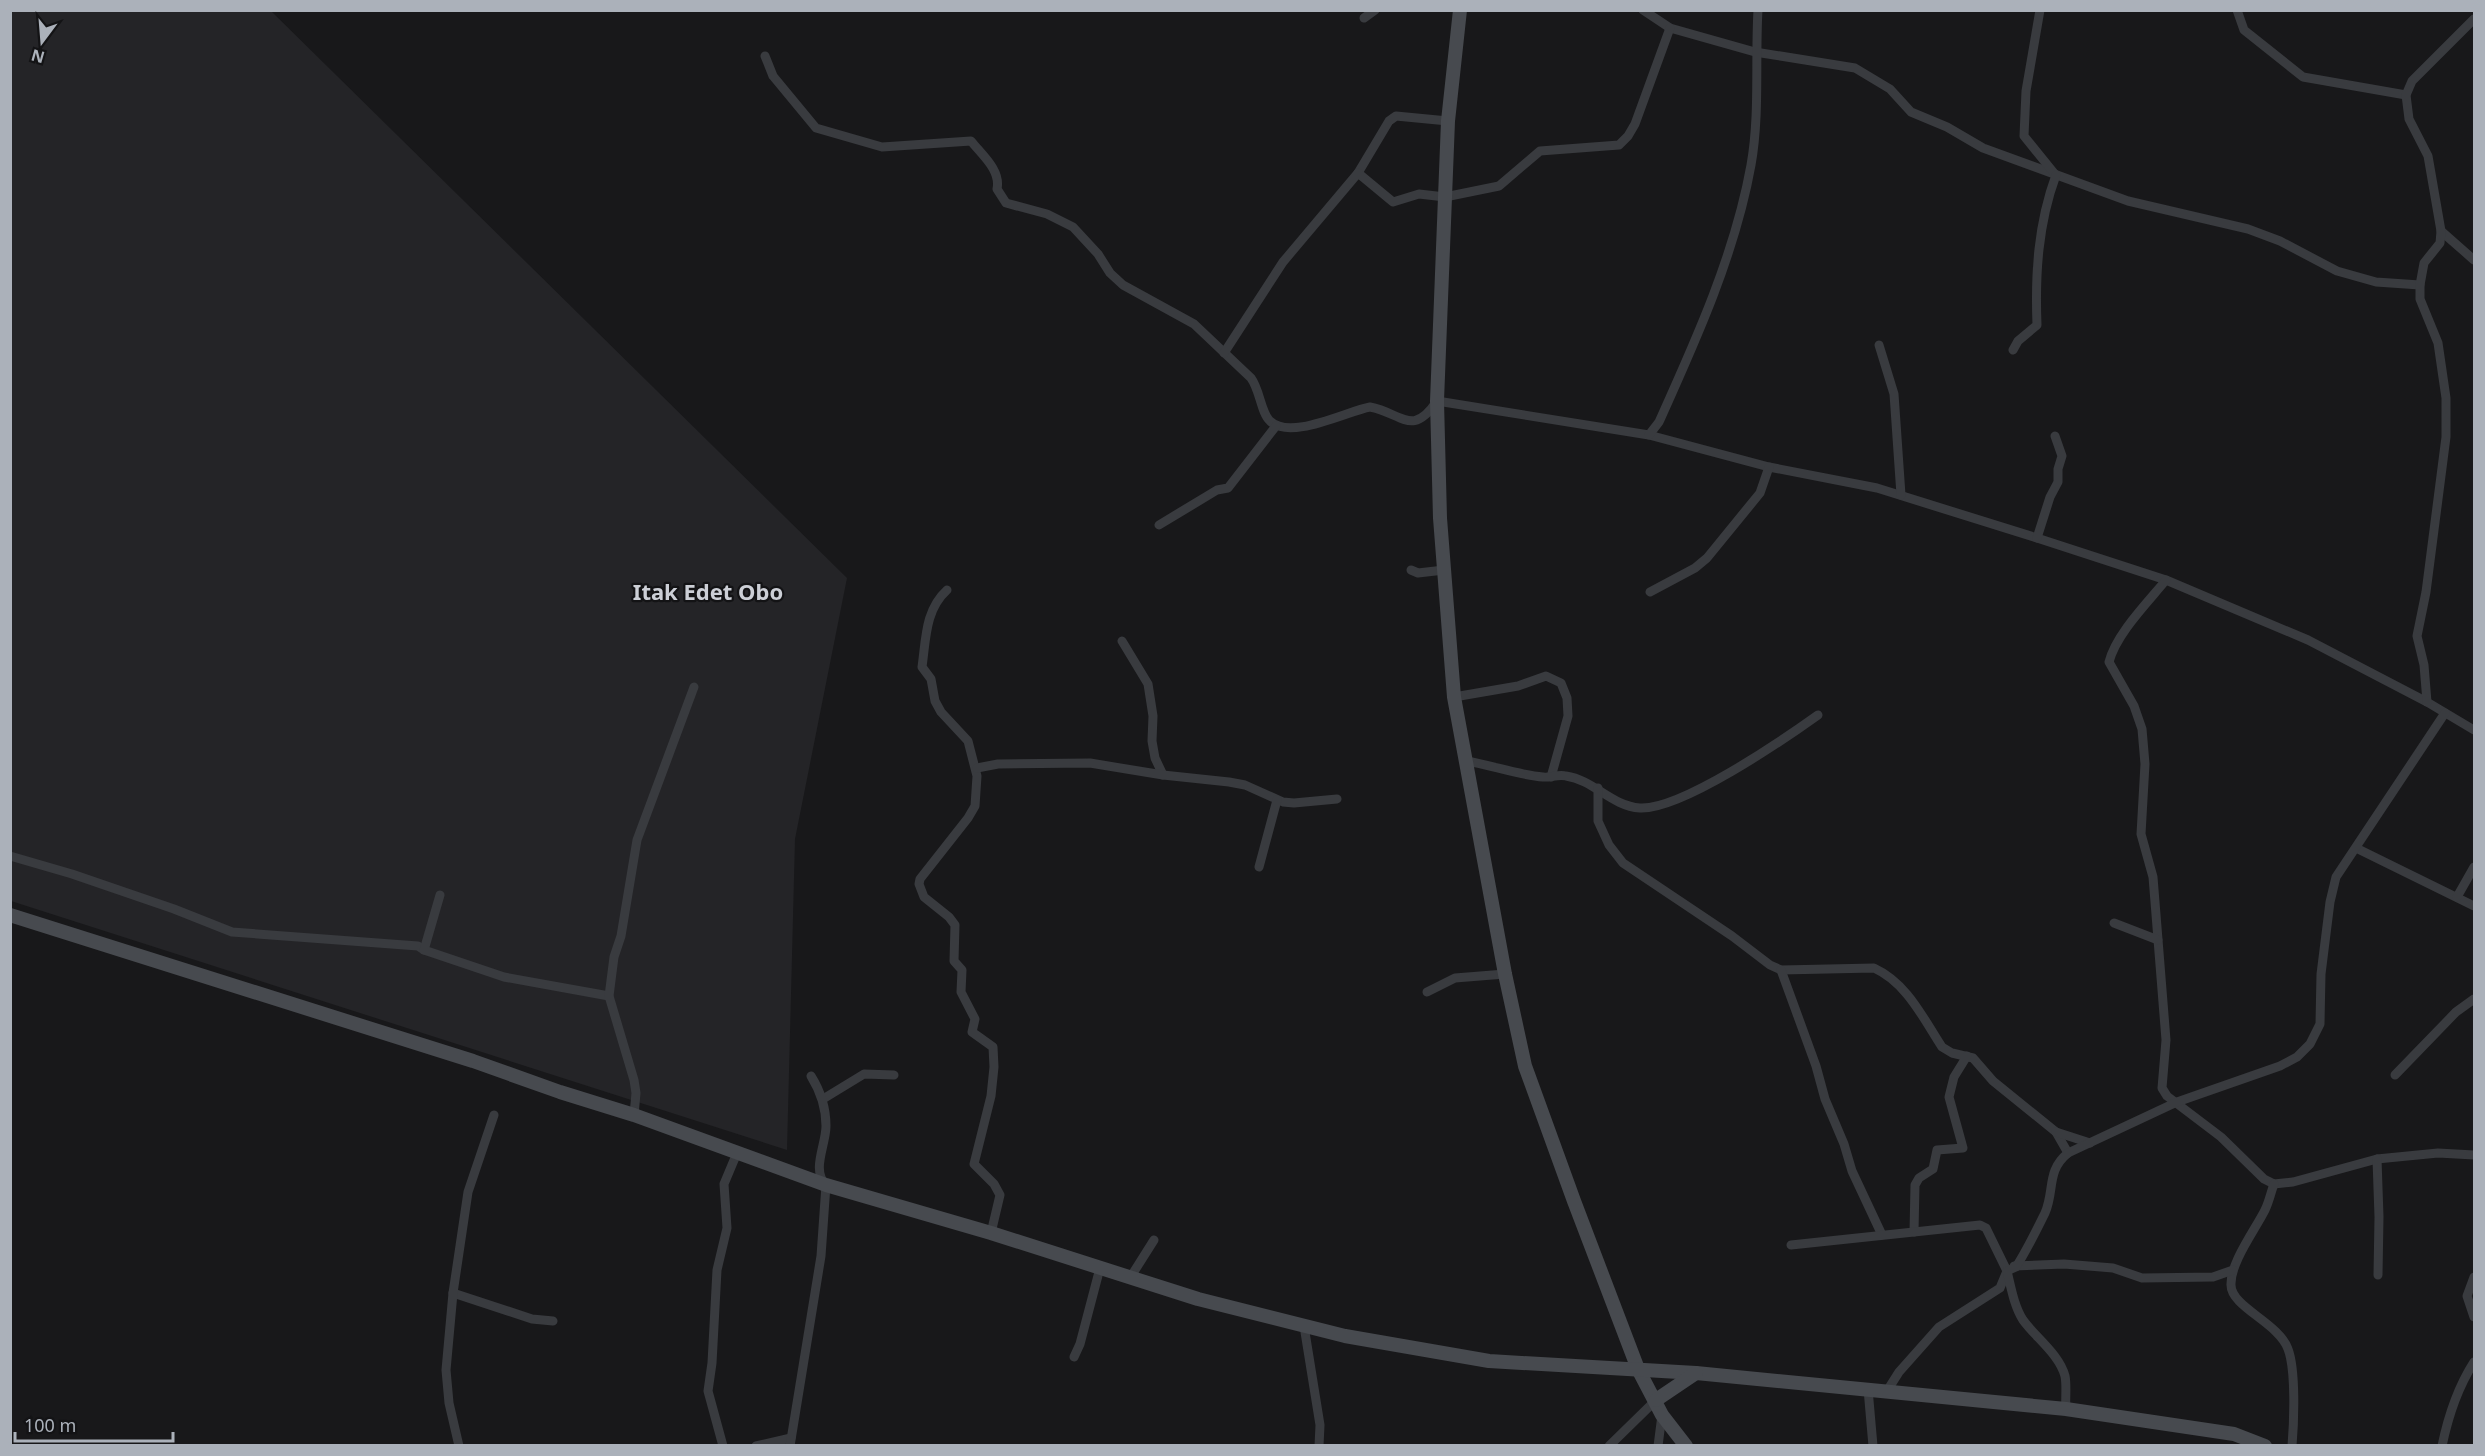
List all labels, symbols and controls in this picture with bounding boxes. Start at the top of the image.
north arrow [12,12,72,72]
text: N [29,44,47,69]
district label: Itak Edet Obo [633,576,783,606]
scale bar [15,1405,172,1443]
text: 100 m [24,1413,76,1437]

